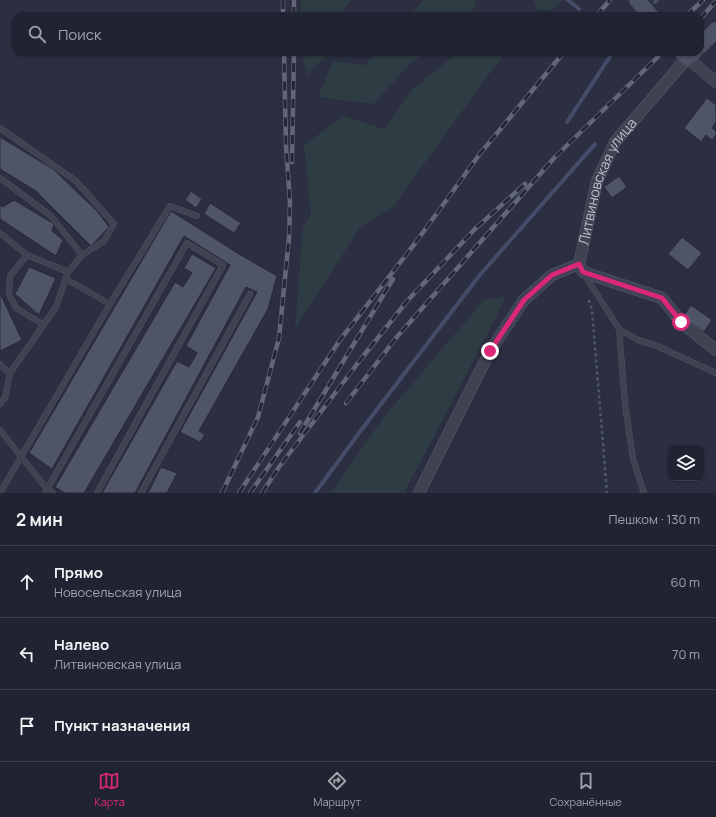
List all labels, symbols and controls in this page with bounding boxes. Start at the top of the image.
search box [12,12,704,56]
icon: search [26,23,48,45]
text: Поиск [58,24,102,45]
street label: Литвиновская улица [573,114,641,247]
route start [672,313,690,331]
route end [481,342,499,360]
map controls [668,445,704,481]
button: layers [668,445,704,481]
text: 2 мин [16,508,63,531]
text: Пешком · 130 m [609,510,700,528]
text: Прямо [54,562,103,583]
icon: ahead [16,571,38,593]
text: 60 m [670,573,700,591]
text: Новосельская улица [54,583,182,601]
text: Налево [54,634,109,655]
icon: left [16,643,38,665]
text: 70 m [672,645,700,663]
text: Литвиновская улица [54,655,181,673]
icon: arrive [16,715,38,737]
text: Пункт назначения [54,715,190,736]
tab: Карта [94,770,125,809]
tab: Маршрут [313,770,361,809]
tab: Сохранённые [549,770,622,809]

